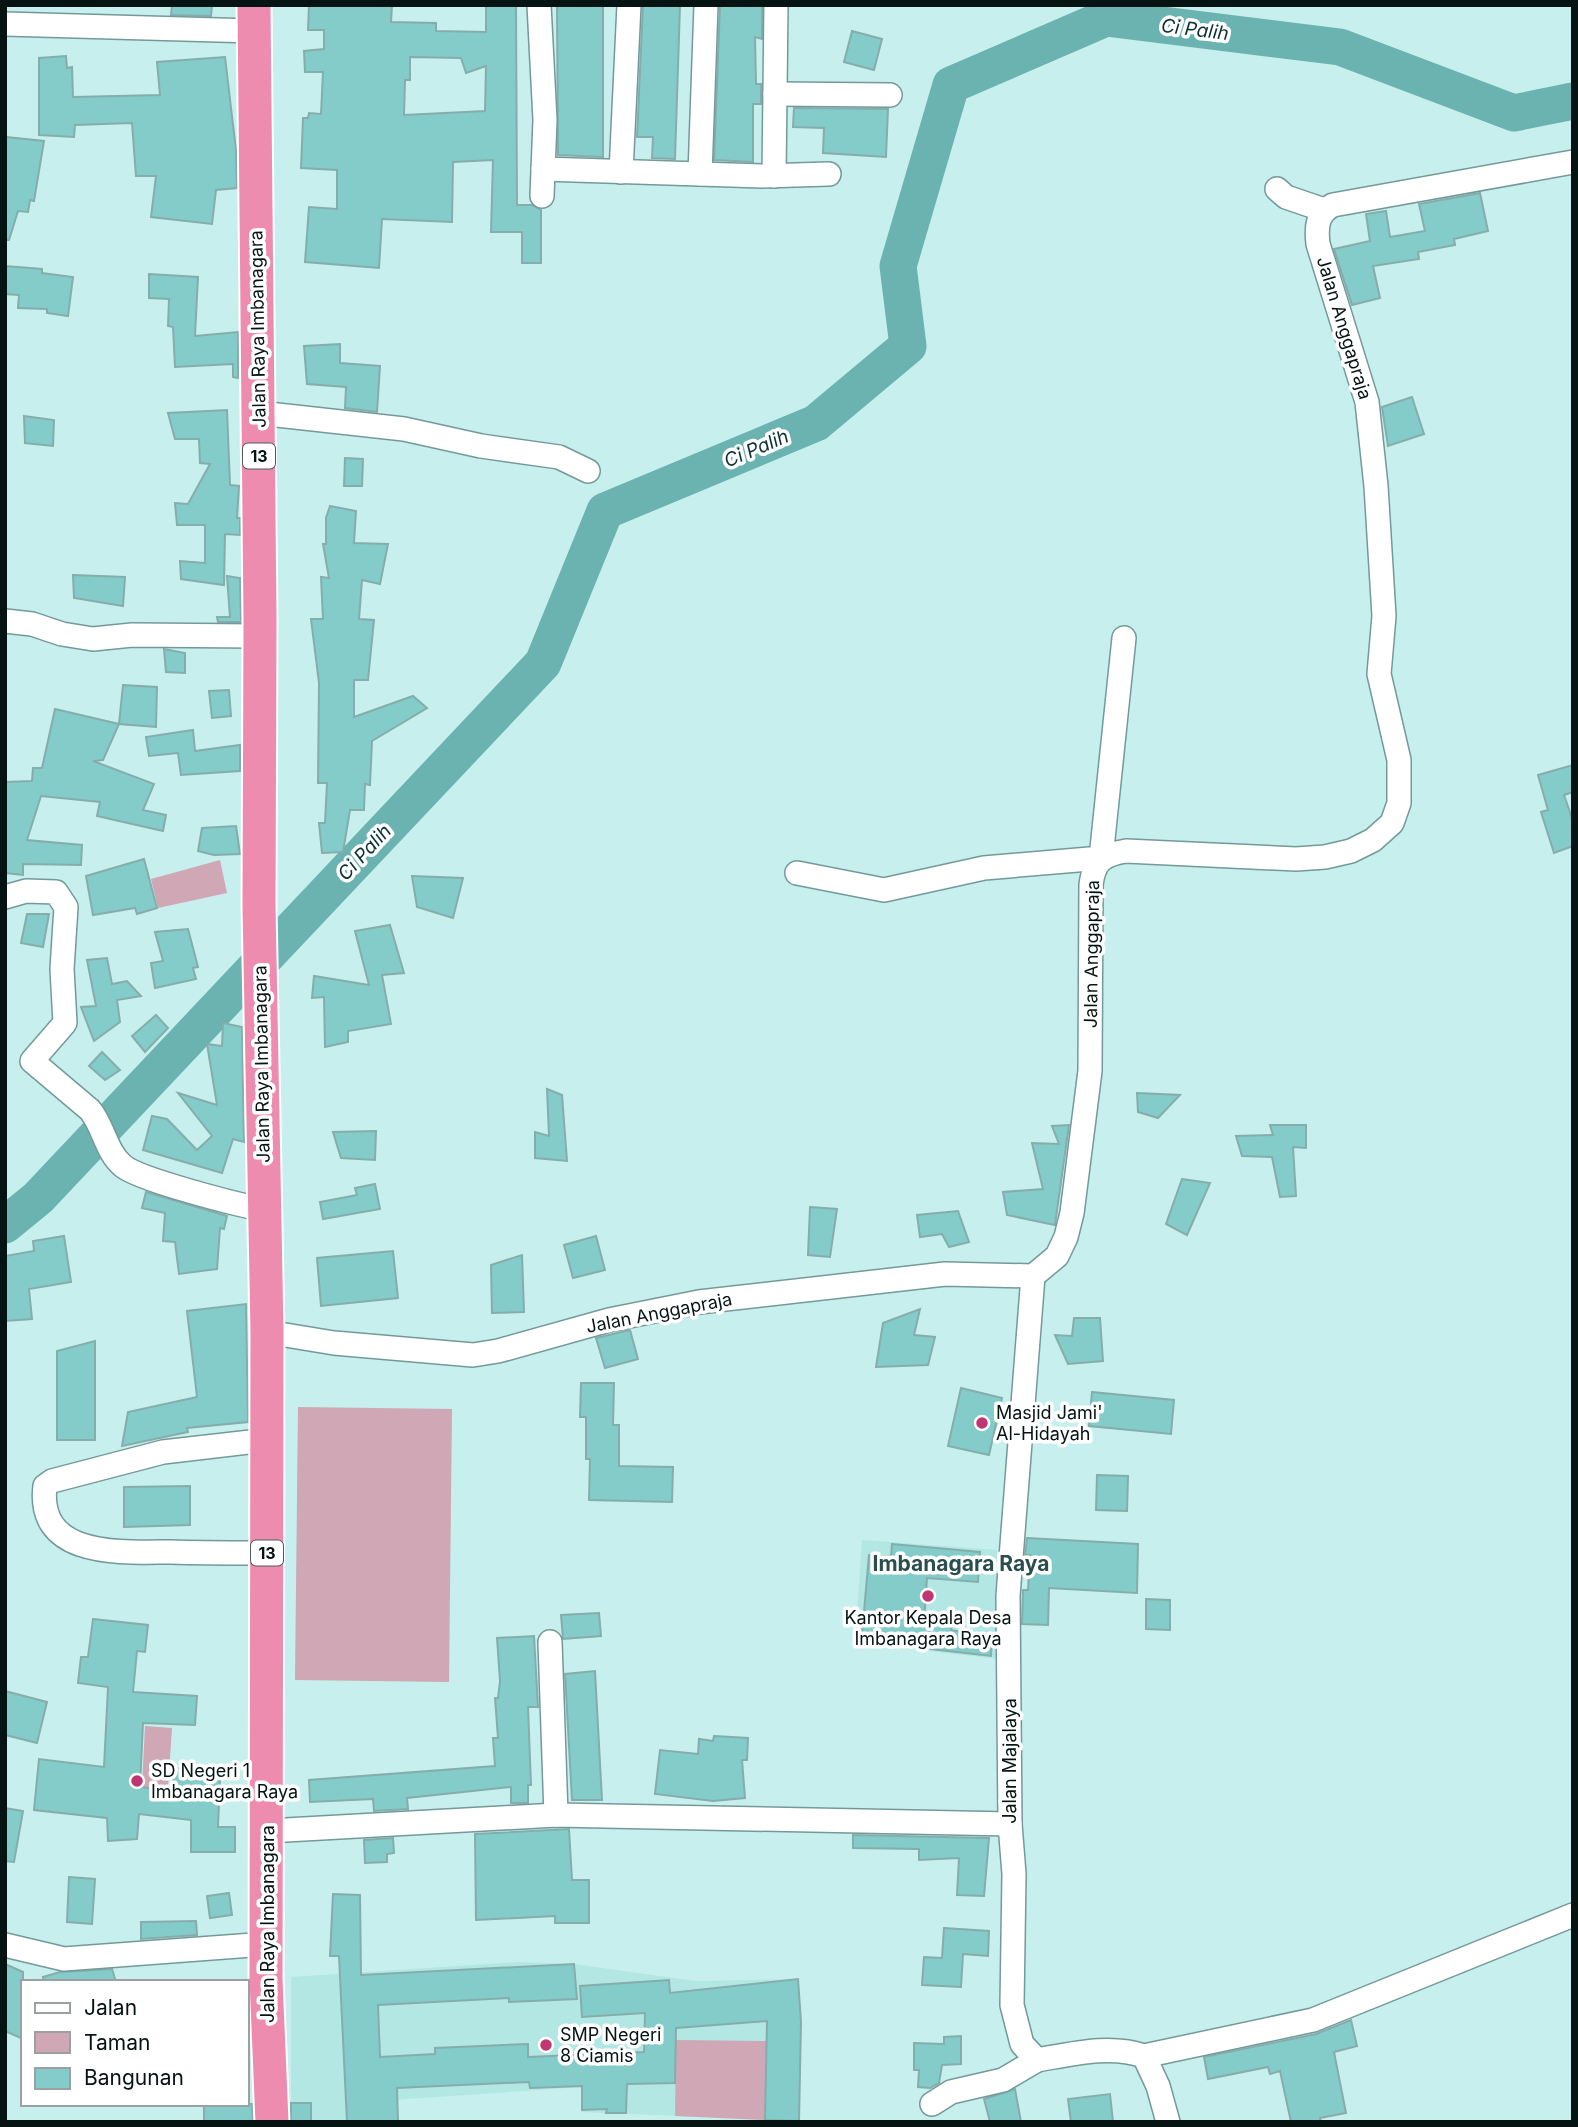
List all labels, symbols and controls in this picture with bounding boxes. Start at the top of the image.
water label: Ci Palih [1160,14,1230,45]
street label: Jalan Raya Imbanagara [245,230,270,428]
street label: Jalan Anggapraja [1313,254,1376,402]
water label: Ci Palih [720,425,792,472]
road number: 13 [243,444,275,468]
water label: Ci Palih [333,820,396,885]
street label: Jalan Anggapraja [1080,880,1103,1028]
street label: Jalan Raya Imbanagara [249,965,274,1163]
street label: Jalan Anggapraja [584,1288,734,1337]
place label: Masjid Jami' Al-Hidayah [996,1402,1103,1444]
marker: Masjid Jami' Al-Hidayah [974,1415,990,1431]
road number: 13 [251,1540,283,1566]
district label: Imbanagara Raya [872,1551,1050,1576]
marker: Kantor Kepala Desa Imbanagara Raya [920,1588,936,1604]
place label: Kantor Kepala Desa Imbanagara Raya [845,1607,1011,1649]
street label: Jalan Majalaya [999,1698,1020,1824]
place label: SD Negeri 1 Imbanagara Raya [151,1760,298,1802]
marker: SD Negeri 1 Imbanagara Raya [129,1773,145,1789]
street label: Jalan Raya Imbanagara [257,1825,278,2023]
legend [21,1980,248,2106]
text: Jalan [84,1995,137,2020]
place label: SMP Negeri 8 Ciamis [560,2024,661,2066]
text: Taman [84,2030,150,2055]
marker: SMP Negeri 8 Ciamis [538,2037,554,2053]
text: Bangunan [84,2065,184,2090]

